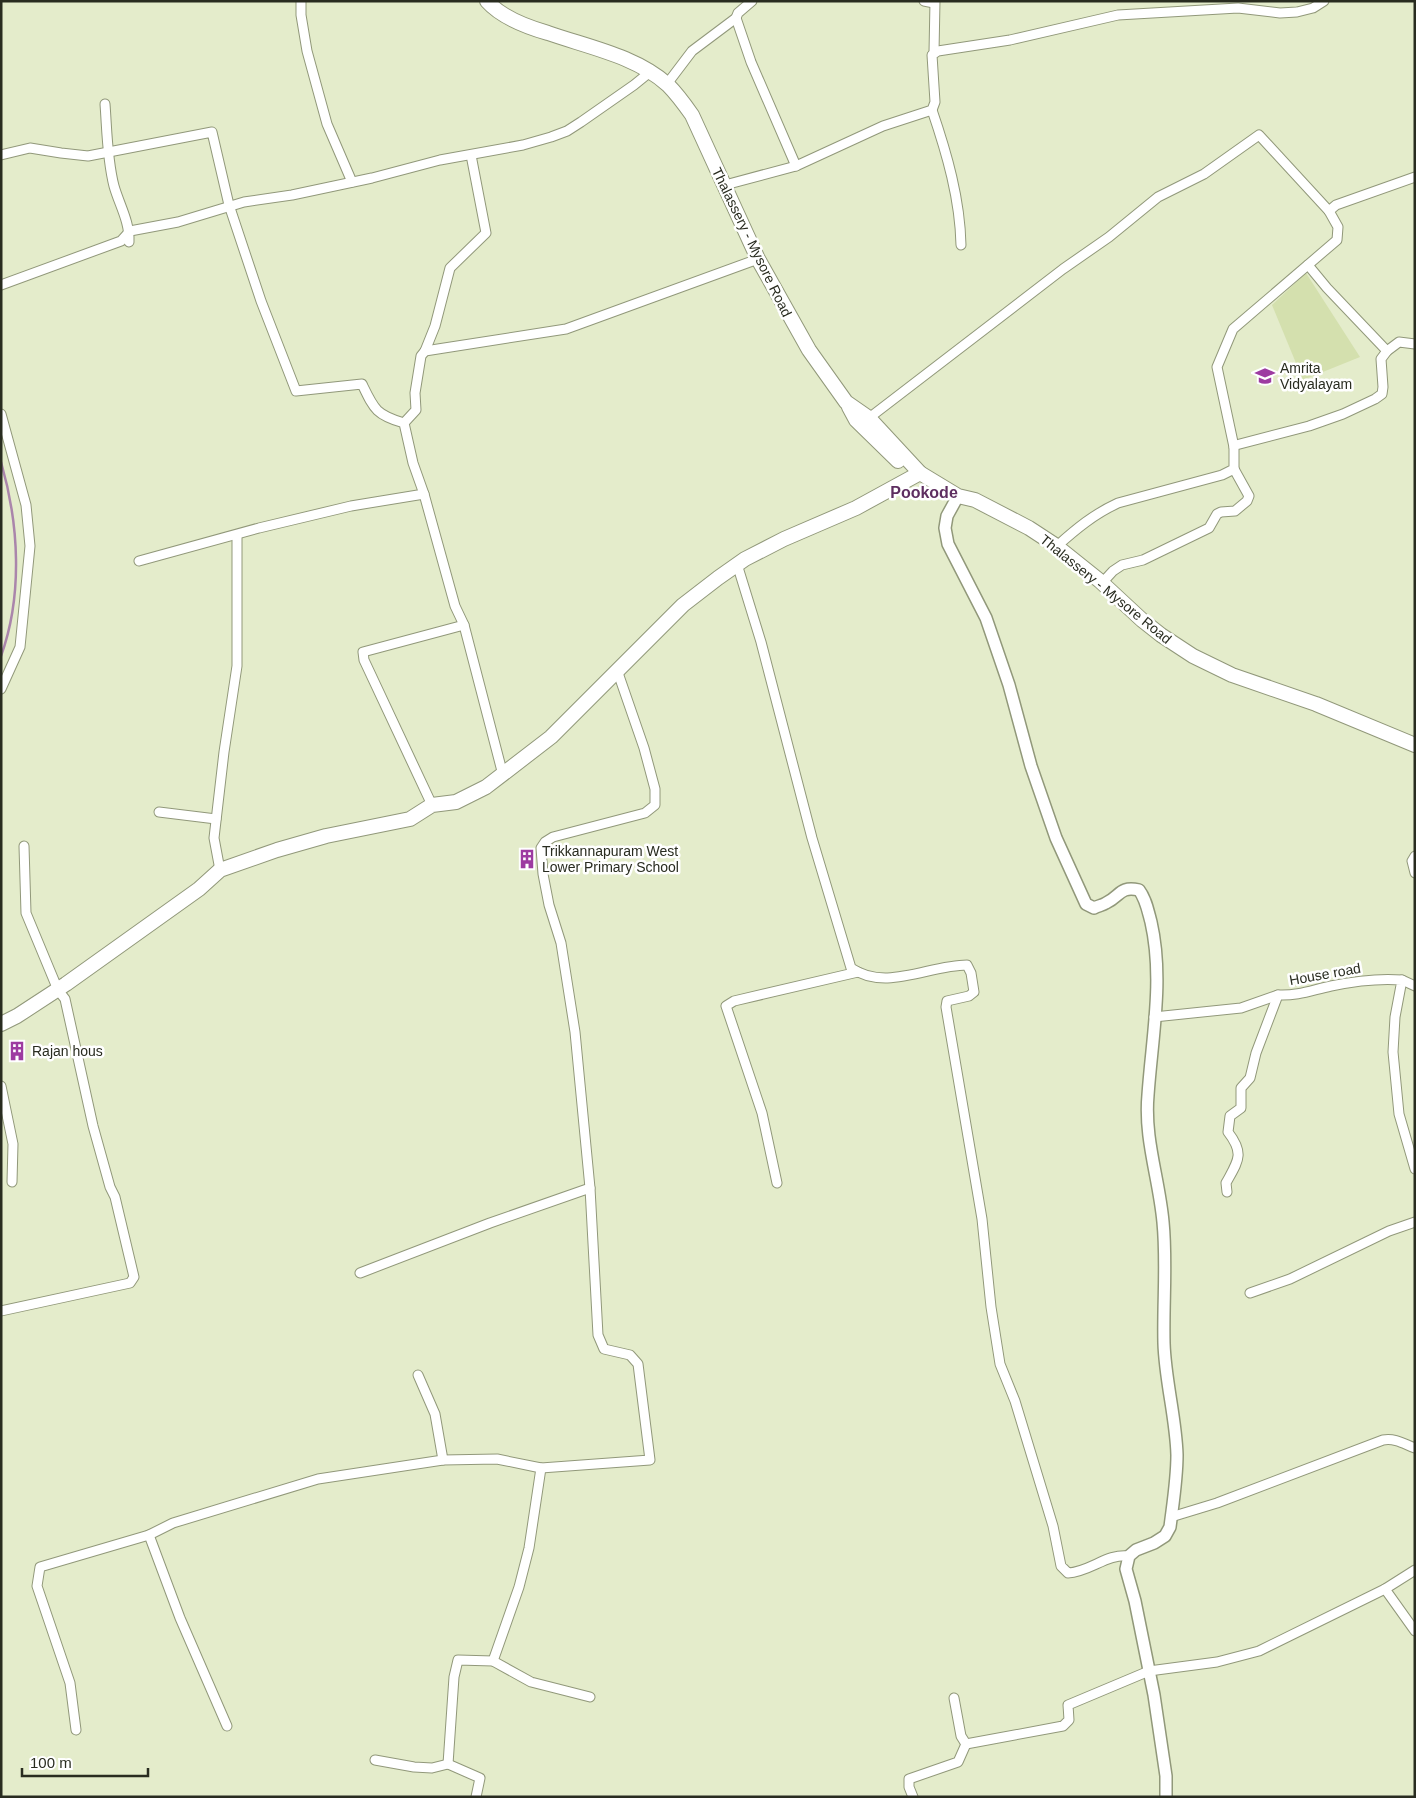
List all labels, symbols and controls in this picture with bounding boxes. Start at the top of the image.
street label: Thalassery - Mysore Road [709,165,795,319]
place label: Amrita Vidyalayam [1280,360,1352,392]
school or university icon: Amrita Vidyalayam [1254,365,1276,387]
district label: Pookode [890,484,958,501]
street label: Thalassery - Mysore Road [1037,531,1175,647]
place label: Trikkannapuram West Lower Primary School [542,843,679,875]
building icon: Trikkannapuram West Lower Primary School [516,848,538,870]
street label: House road [1288,960,1362,988]
building icon: Rajan hous [6,1040,28,1062]
place label: Rajan hous [32,1043,103,1059]
scale bar [22,1746,149,1778]
text: 100 m [30,1754,72,1771]

